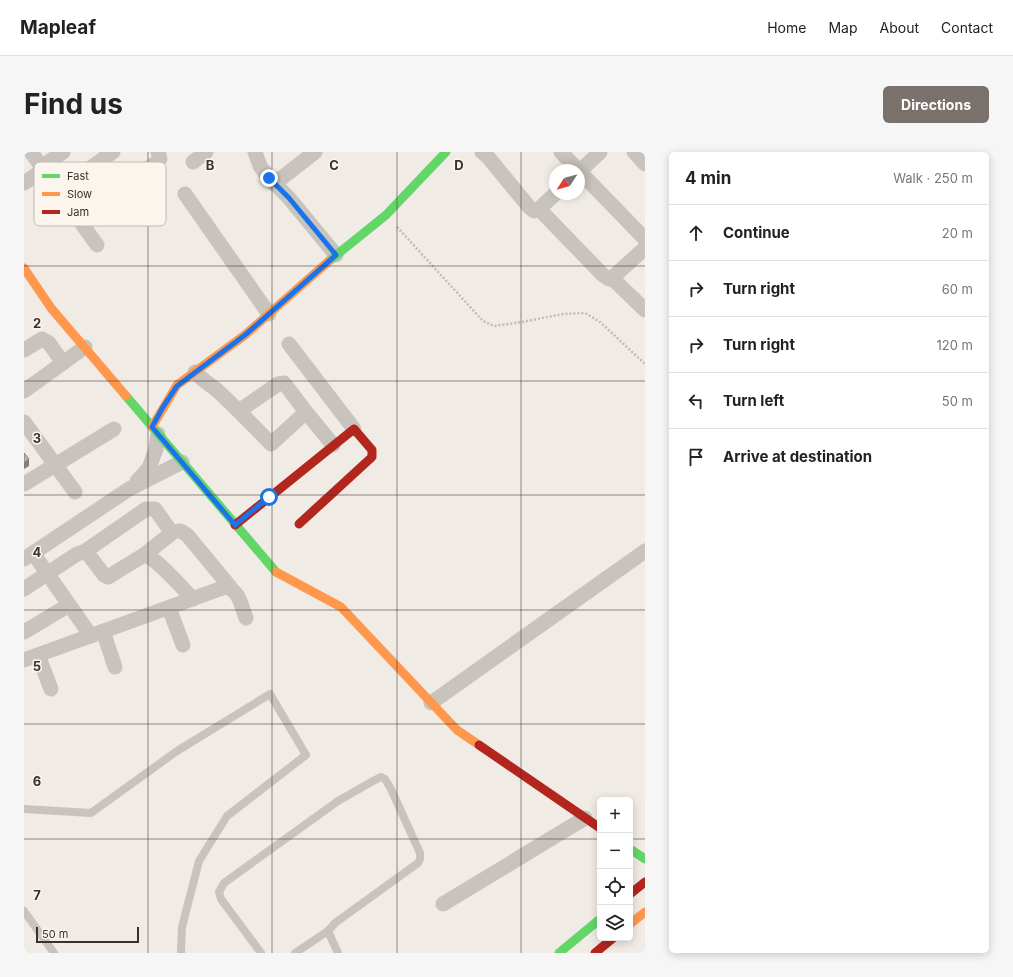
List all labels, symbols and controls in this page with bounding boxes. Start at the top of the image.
text: Mapleaf [20,16,96,39]
text: Home [767,19,806,36]
text: Map [828,19,858,36]
text: About [880,19,919,36]
text: Contact [941,19,993,36]
button: Directions [883,86,989,123]
text: Find us [24,87,123,121]
text: B [206,157,215,173]
text: C [329,157,339,173]
text: D [454,157,464,173]
legend [34,162,166,226]
north arrow [549,164,585,200]
text: 4 min [685,168,731,188]
text: Fast [67,169,89,183]
route end [260,169,278,187]
text: Walk · 250 m [893,170,973,186]
text: Slow [67,187,92,201]
text: Jam [67,205,89,219]
icon: ahead [685,222,707,244]
text: Continue [723,223,790,242]
text: 20 m [942,225,973,241]
icon: right [685,278,707,300]
text: Turn right [723,279,795,298]
text: 60 m [942,281,973,297]
text: 2 [33,315,41,331]
icon: right [685,334,707,356]
text: Turn right [723,335,795,354]
text: 120 m [937,337,973,353]
icon: left [685,390,707,412]
text: Turn left [723,391,784,410]
text: 50 m [942,393,973,409]
text: 3 [33,430,41,446]
icon: arrive [685,446,707,468]
text: Arrive at destination [723,447,872,466]
route start [260,488,278,506]
text: 4 [33,544,42,560]
text: 5 [33,658,41,674]
text: 6 [33,773,41,789]
map controls [597,797,633,941]
button: + [597,797,633,833]
button: − [597,833,633,869]
button: locate [597,869,633,905]
text: 7 [33,887,41,903]
button: layers [597,905,633,941]
scale bar [36,925,139,944]
text: 50 m [42,927,68,941]

